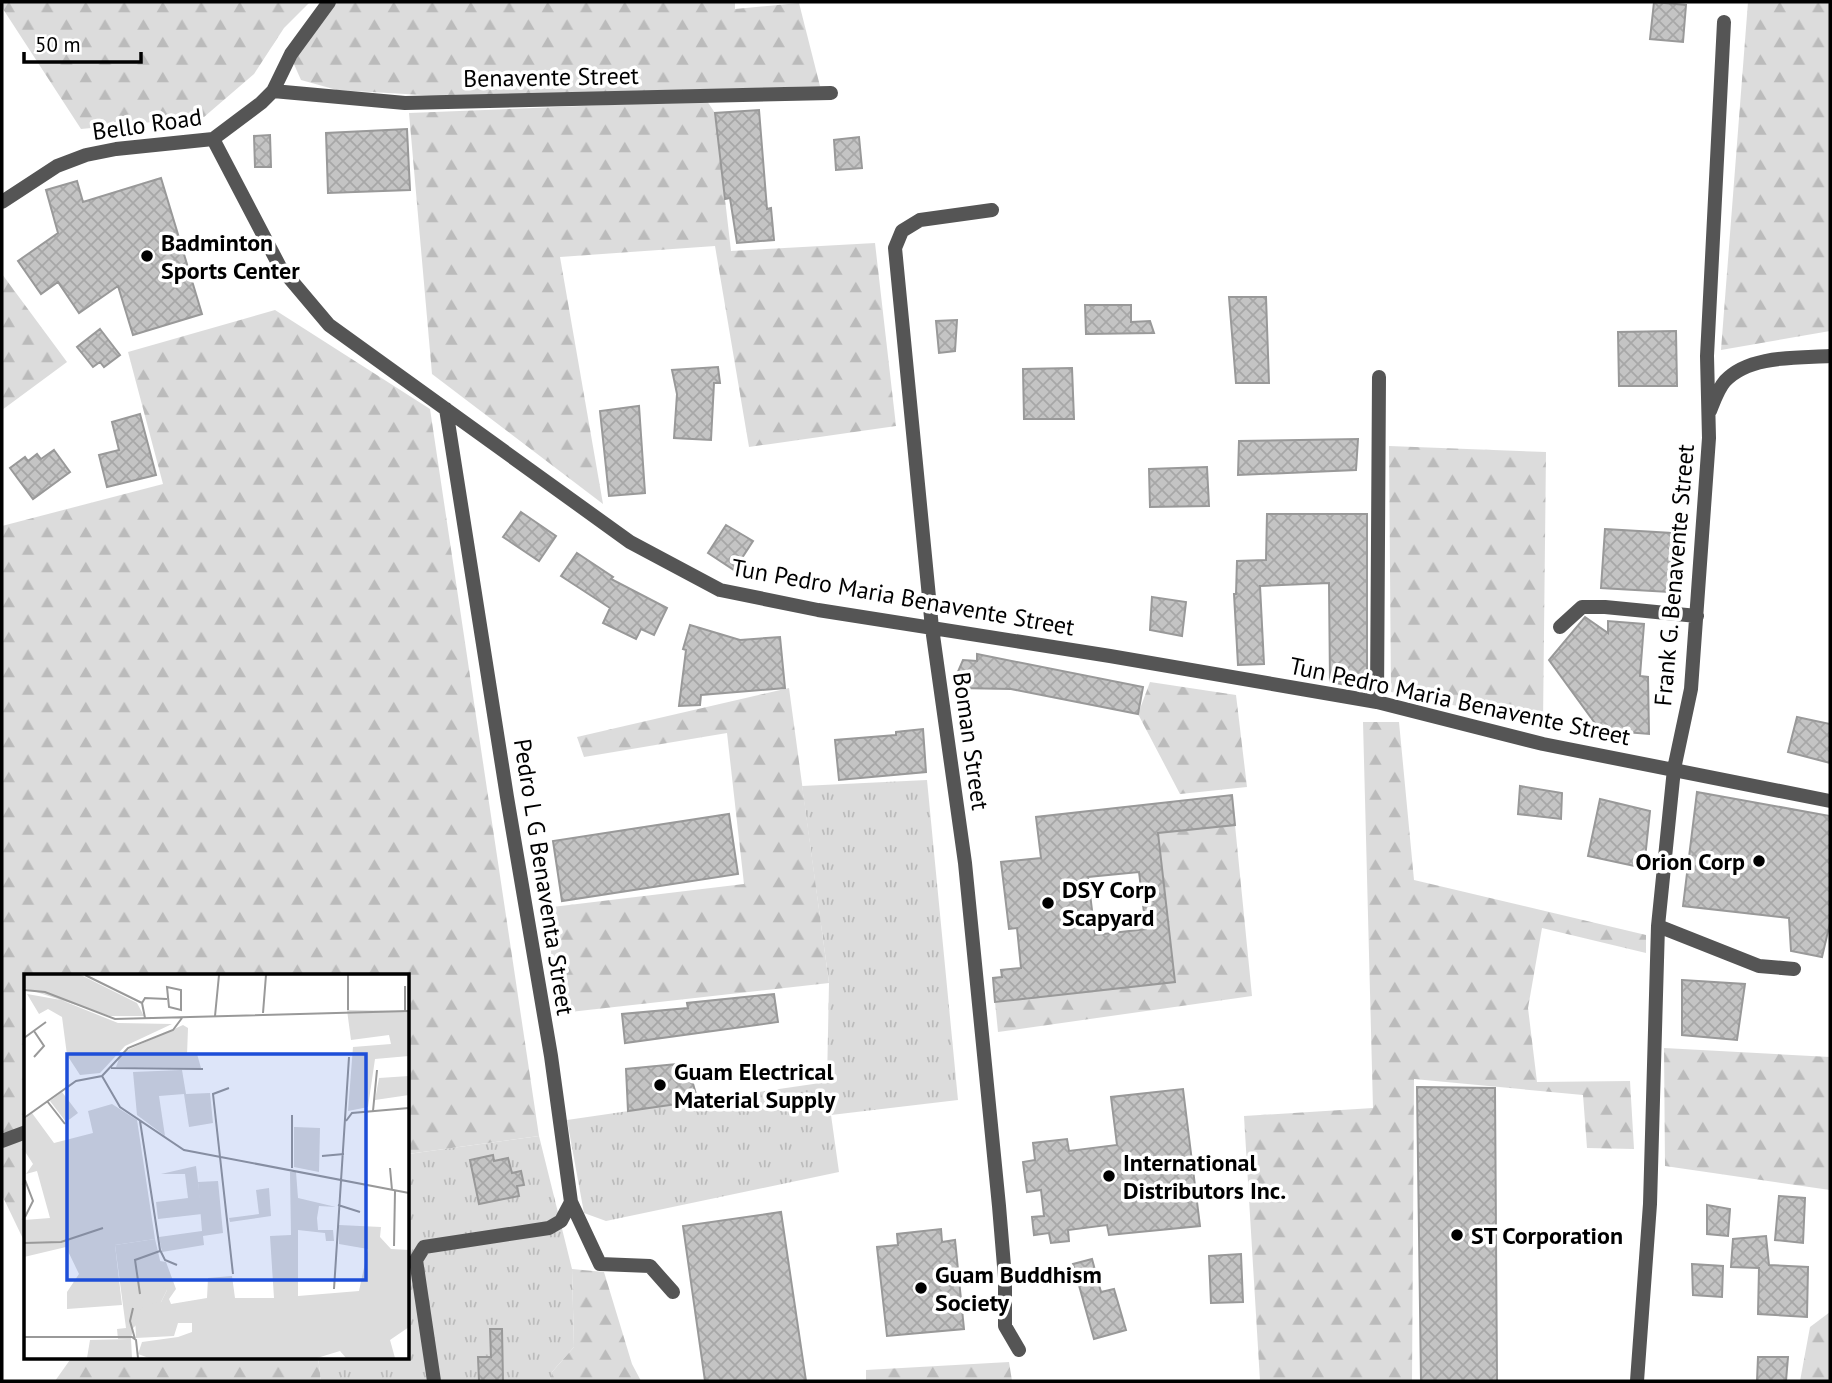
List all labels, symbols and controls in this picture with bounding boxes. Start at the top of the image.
scale bar [24,21,142,65]
text: 50 m [35,31,81,58]
street label: Benavente Street [463,60,639,94]
street label: Bello Road [90,101,204,147]
place label: Badminton Sports Center [161,227,300,286]
marker: Badminton Sports Center [139,248,155,264]
street label: Frank G. Benavente Street [1647,443,1701,707]
street label: Tun Pedro Maria Benavente Street [729,552,1077,642]
street label: Tun Pedro Maria Benavente Street [1287,650,1633,752]
street label: Boman Street [946,670,996,812]
street label: Pedro L G Benaventa Street [507,736,581,1018]
place label: Orion Corp [1635,846,1745,877]
marker: Orion Corp [1751,853,1767,869]
place label: DSY Corp Scapyard [1062,874,1156,933]
marker: DSY Corp Scapyard [1040,895,1056,911]
inset map [24,974,410,1358]
place label: Guam Electrical Material Supply [674,1056,836,1115]
marker: Guam Electrical Material Supply [652,1077,668,1093]
place label: International Distributors Inc. [1123,1147,1286,1206]
marker: International Distributors Inc. [1101,1168,1117,1184]
place label: ST Corporation [1471,1220,1623,1251]
marker: ST Corporation [1449,1227,1465,1243]
place label: Guam Buddhism Society [935,1259,1102,1318]
marker: Guam Buddhism Society [913,1280,929,1296]

